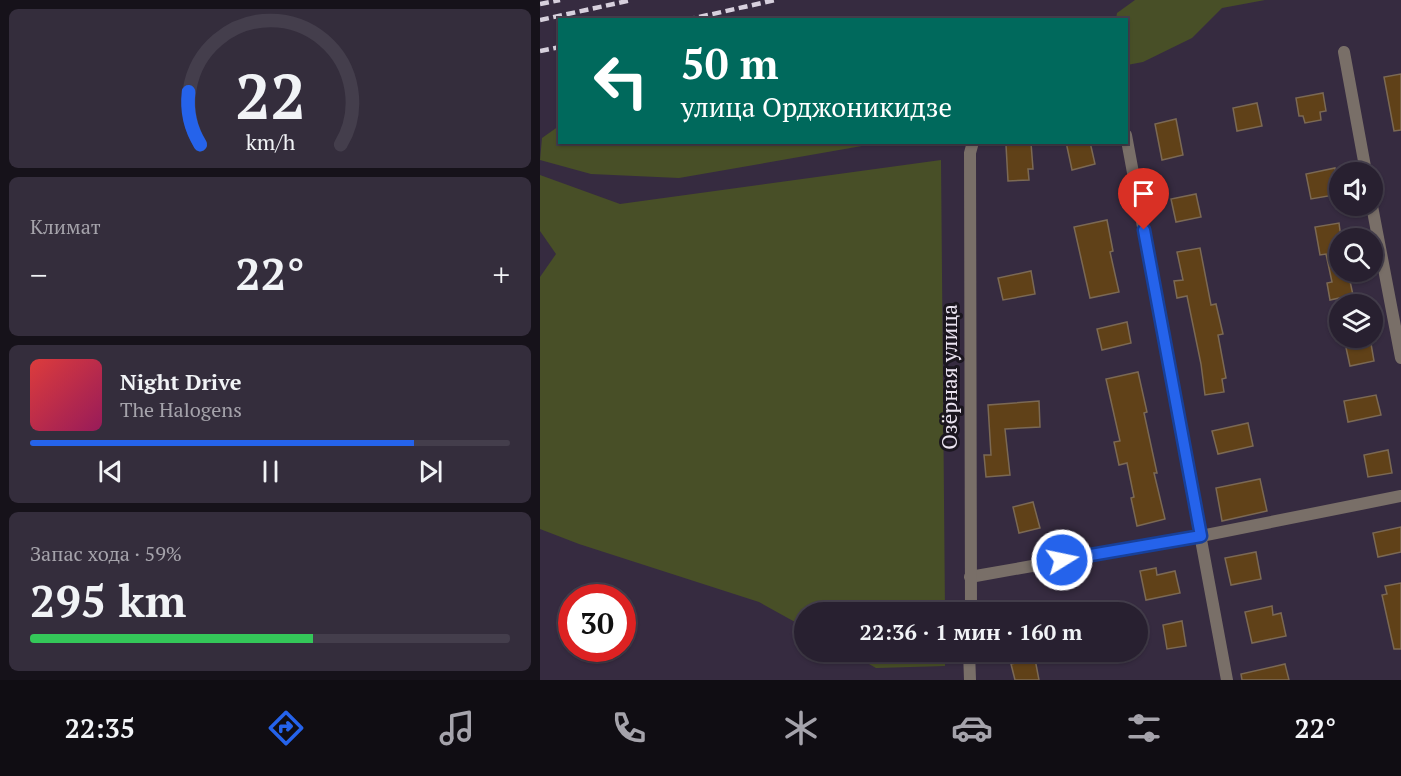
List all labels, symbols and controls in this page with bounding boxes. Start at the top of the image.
text: 50 m [681,35,779,91]
icon: left [582,42,660,120]
text: 22 [235,55,305,138]
text: улица Орджоникидзе [681,89,952,125]
text: km/h [245,129,295,157]
map controls [1329,162,1383,348]
button: sound [1329,162,1383,216]
pin [1118,168,1169,230]
icon: arrive [1127,177,1160,210]
text: Климат [30,213,101,240]
button: search [1329,228,1383,282]
text: 22° [235,243,305,303]
text: − [30,253,48,296]
text: + [492,253,510,296]
button: layers [1329,294,1383,348]
street label: Озёрная улица [935,304,963,450]
text: Night Drive [120,367,242,396]
text: The Halogens [120,396,242,423]
icon: previous [94,455,127,488]
icon: pause [254,455,287,488]
icon: next [414,455,447,488]
position arrow [1030,528,1094,592]
text: Запас хода · 59% [30,540,182,567]
text: 295 km [30,570,186,630]
speed limit sign: 30 [558,584,636,662]
text: 22:36 · 1 мин · 160 m [860,617,1082,646]
icon: directions [265,707,307,749]
icon: music [436,707,478,749]
icon: phone [608,707,650,749]
icon: climate [780,707,822,749]
icon: car [951,707,993,749]
icon: filters [1123,707,1165,749]
text: 22:35 [65,710,135,746]
text: 22° [1294,710,1336,746]

